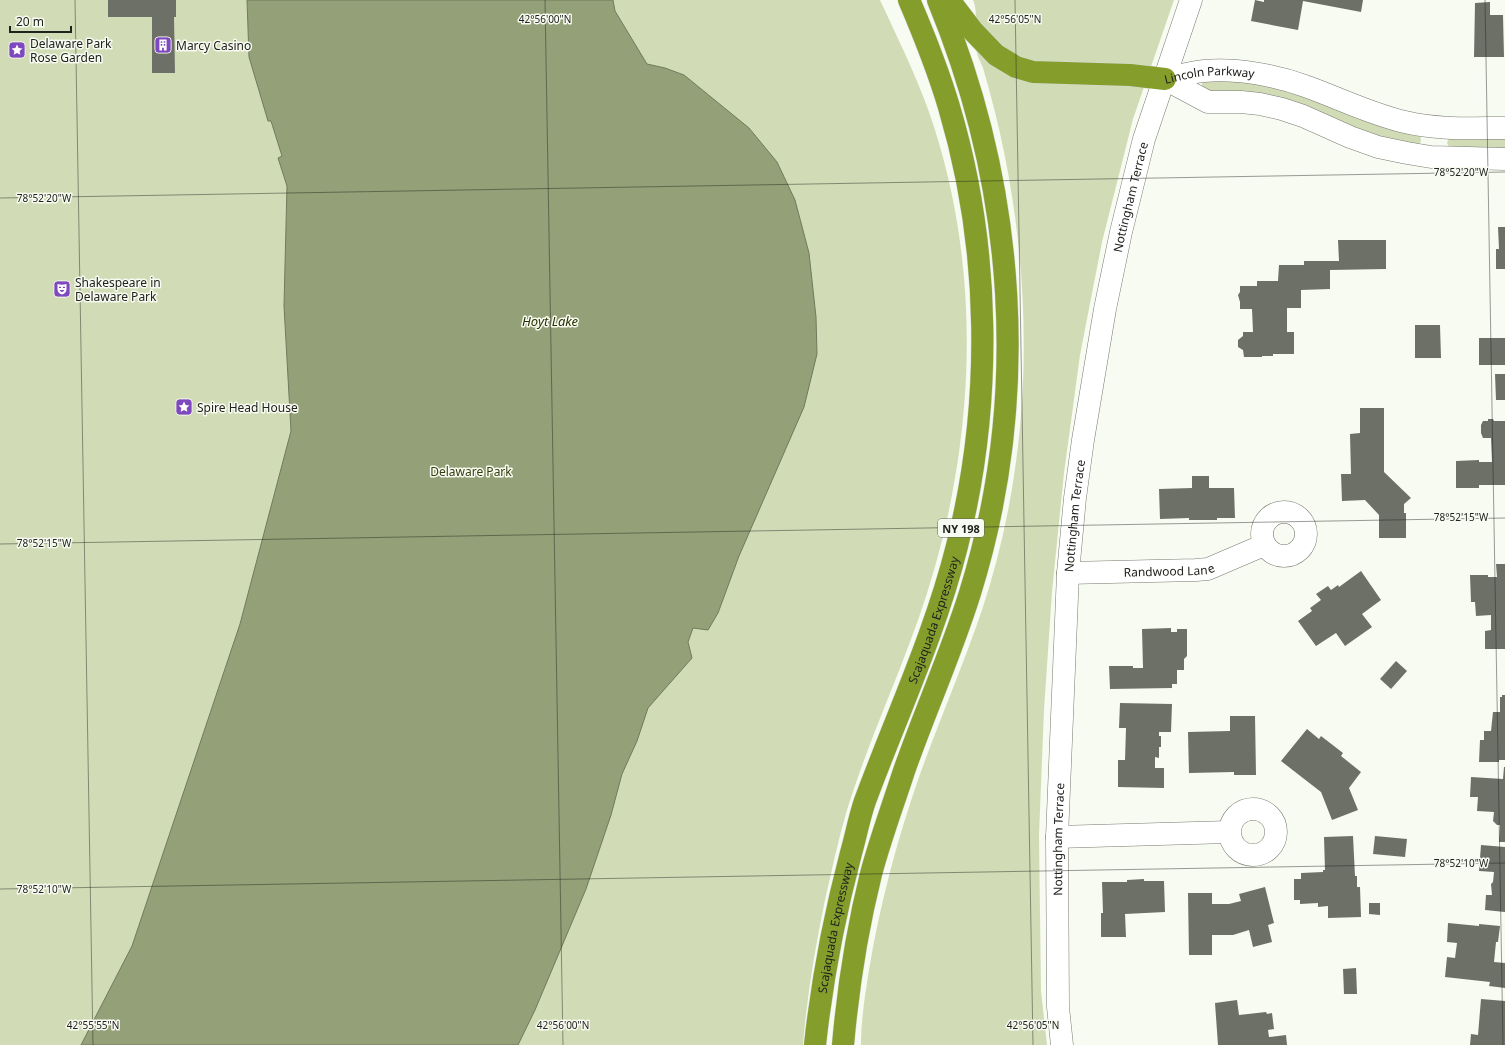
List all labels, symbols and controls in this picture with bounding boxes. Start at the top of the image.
scale bar [10,8,71,34]
text: 42°56'00"N [519,12,571,26]
text: 42°56'05"N [989,12,1041,26]
text: 20 m [16,13,44,30]
place label: Delaware Park Rose Garden [30,35,112,66]
building icon: Marcy Casino [153,35,173,55]
place label: Marcy Casino [176,37,251,54]
place icon: Delaware Park Rose Garden [7,40,27,60]
street label: Lincoln Parkway [1162,62,1257,87]
street label: Nottingham Terrace [1109,140,1152,254]
text: 78°52'20"W [1434,165,1489,179]
text: 78°52'20"W [17,191,72,205]
place label: Shakespeare in Delaware Park [75,274,161,305]
theatre icon: Shakespeare in Delaware Park [52,279,72,299]
water label: Hoyt Lake [522,312,578,330]
place icon: Spire Head House [174,397,194,417]
place label: Spire Head House [197,399,298,416]
street label: Nottingham Terrace [1060,458,1089,573]
park label: Delaware Park [430,463,512,480]
text: 78°52'15"W [1434,510,1489,524]
road number: NY 198 [938,519,984,537]
text: 78°52'15"W [17,536,72,550]
street label: Scajaquada Expressway [903,554,963,686]
street label: Randwood Lane [1123,559,1217,580]
street label: Nottingham Terrace [1048,782,1068,896]
text: 78°52'10"W [1434,856,1489,870]
street label: Scajaquada Expressway [813,860,857,994]
text: 78°52'10"W [17,882,72,896]
text: 42°55'55"N [67,1018,119,1032]
text: 42°56'00"N [537,1018,589,1032]
text: 42°56'05"N [1007,1018,1059,1032]

